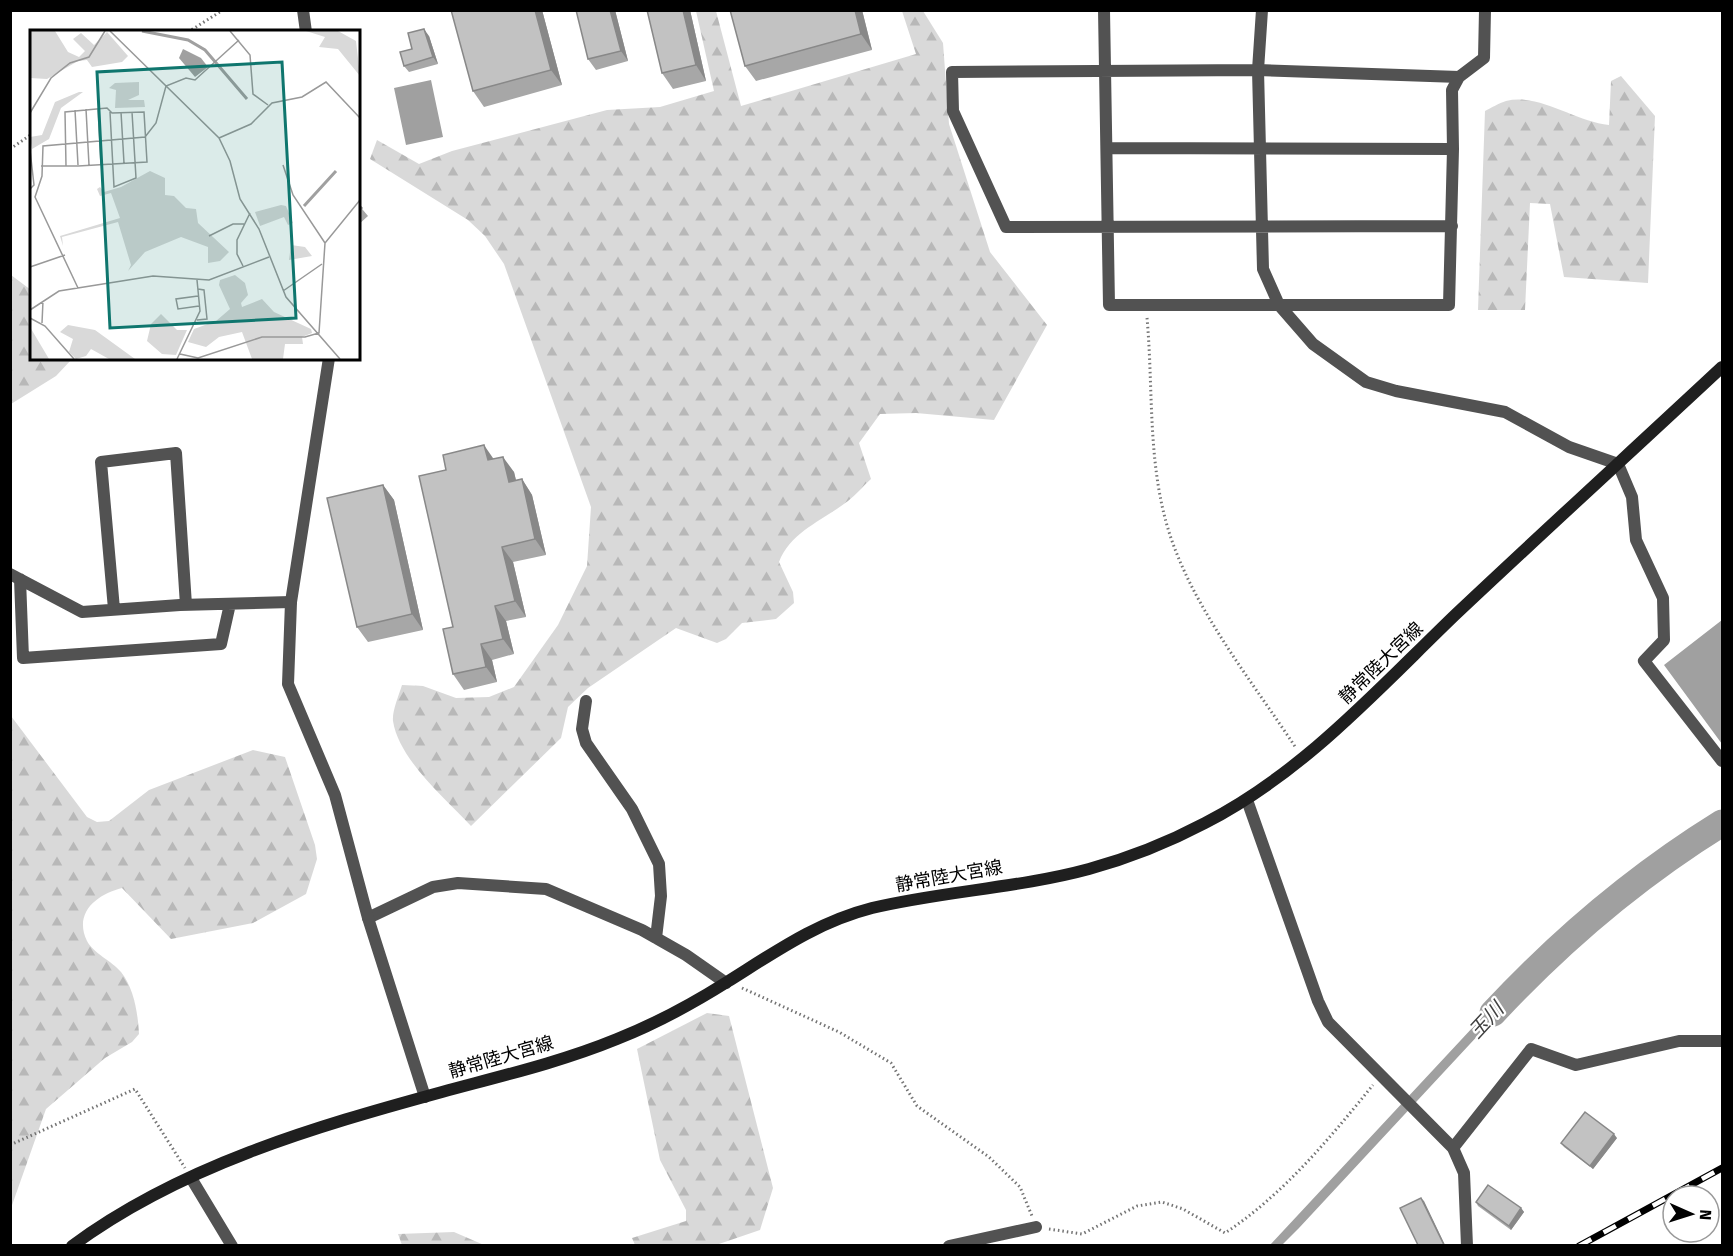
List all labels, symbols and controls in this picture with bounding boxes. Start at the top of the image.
inset map [30,30,360,360]
street label: 静常陸大宮線 [1335,618,1427,708]
street label: 静常陸大宮線 [894,856,1004,896]
water label: 玉川 [1464,996,1510,1043]
street label: 静常陸大宮線 [446,1032,556,1082]
north arrow [1661,1184,1721,1244]
text: N [1696,1209,1715,1221]

